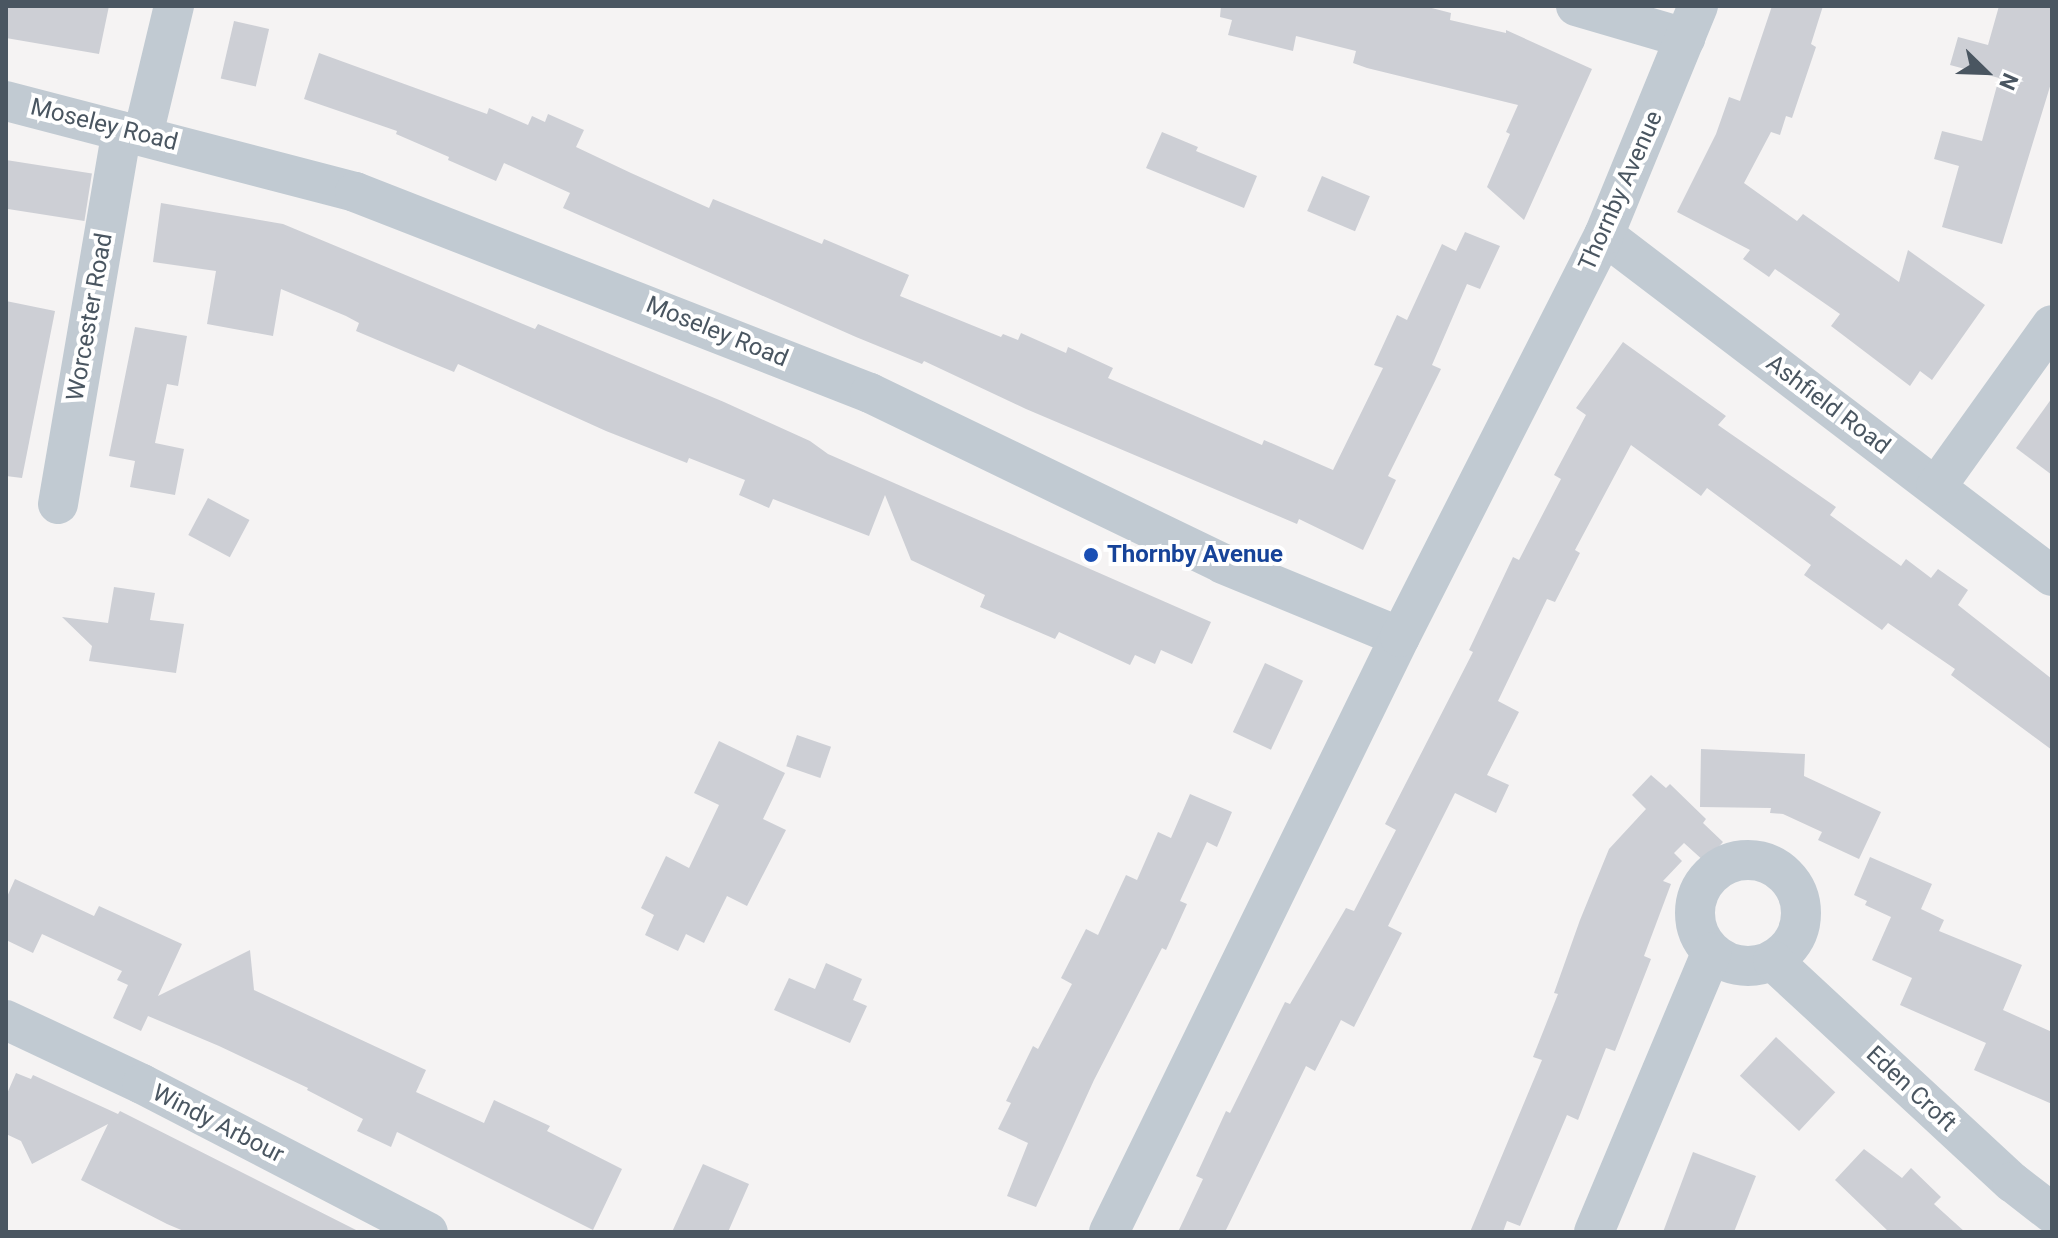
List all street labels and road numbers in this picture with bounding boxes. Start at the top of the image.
street label: Moseley Road [27,93,181,157]
street label: Thornby Avenue [1573,107,1669,275]
street label: Worcester Road [61,231,119,403]
street label: Moseley Road [642,290,792,374]
street label: Ashfield Road [1760,349,1896,461]
street label: Eden Croft [1860,1040,1962,1138]
street label: Windy Arbour [148,1079,288,1169]

